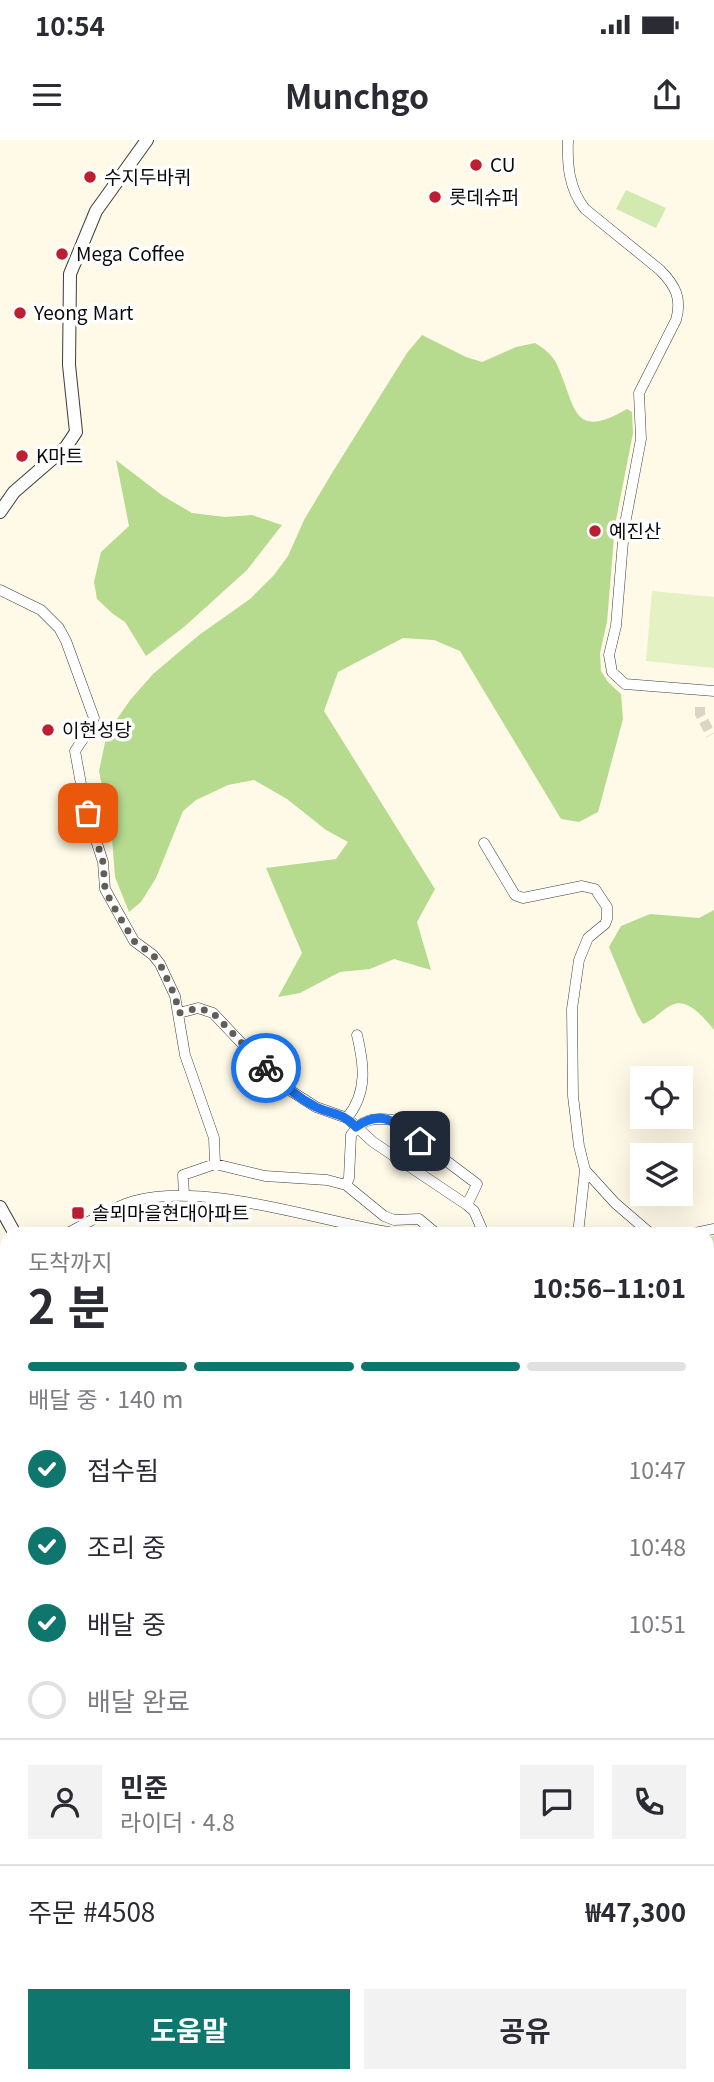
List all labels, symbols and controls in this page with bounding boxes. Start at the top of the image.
text: 10:54 [35,6,105,43]
text: Munchgo [285,72,429,118]
icon: menu [28,76,66,114]
icon: share [648,76,686,114]
place label: CU [490,150,515,177]
marker: CU [468,157,484,173]
place label: 수지두바퀴 [104,162,191,189]
marker: 수지두바퀴 [82,169,98,185]
place label: 롯데슈퍼 [449,182,519,209]
marker: 롯데슈퍼 [427,189,443,205]
place label: Mega Coffee [76,239,185,266]
marker: Mega Coffee [54,246,70,262]
place label: Yeong Mart [33,298,134,325]
marker: Yeong Mart [12,305,28,321]
place label: K마트 [36,441,83,468]
marker: K마트 [14,448,30,464]
place label: 예진산 [609,516,661,543]
marker: 예진산 [587,523,603,539]
place label: 이현성당 [62,715,132,742]
marker: 이현성당 [40,722,56,738]
pin [58,783,118,843]
icon: bag [69,794,107,832]
courier [231,1033,301,1103]
icon: bike [247,1049,285,1087]
map controls [630,1066,693,1206]
button: locate [630,1066,693,1129]
pin [390,1111,450,1171]
icon: home [401,1122,439,1160]
button: layers [630,1143,693,1206]
place label: 솔뫼마을현대아파트 [92,1198,249,1225]
marker: 솔뫼마을현대아파트 [70,1205,86,1221]
text: 도착까지 [28,1244,113,1278]
text: 10:56–11:01 [532,1268,686,1305]
text: 2 분 [28,1271,110,1337]
text: 배달 중 · 140 m [28,1381,183,1415]
icon: check [28,1450,66,1488]
text: 접수됨 [87,1450,159,1487]
text: 10:47 [629,1452,686,1486]
icon: check [28,1527,66,1565]
text: 조리 중 [87,1527,166,1564]
text: 10:48 [629,1529,686,1563]
icon: check [28,1604,66,1642]
text: 배달 중 [87,1604,166,1641]
text: 10:51 [629,1606,686,1640]
text: 배달 완료 [87,1681,190,1718]
button: person [28,1765,102,1839]
button: chat [520,1765,594,1839]
button: phone [612,1765,686,1839]
text: 민준 [120,1767,168,1804]
text: 라이더 · 4.8 [120,1804,235,1838]
text: 주문 #4508 [28,1892,155,1929]
text: ₩47,300 [586,1892,686,1929]
button: 도움말 [28,1989,350,2069]
button: 공유 [364,1989,686,2069]

